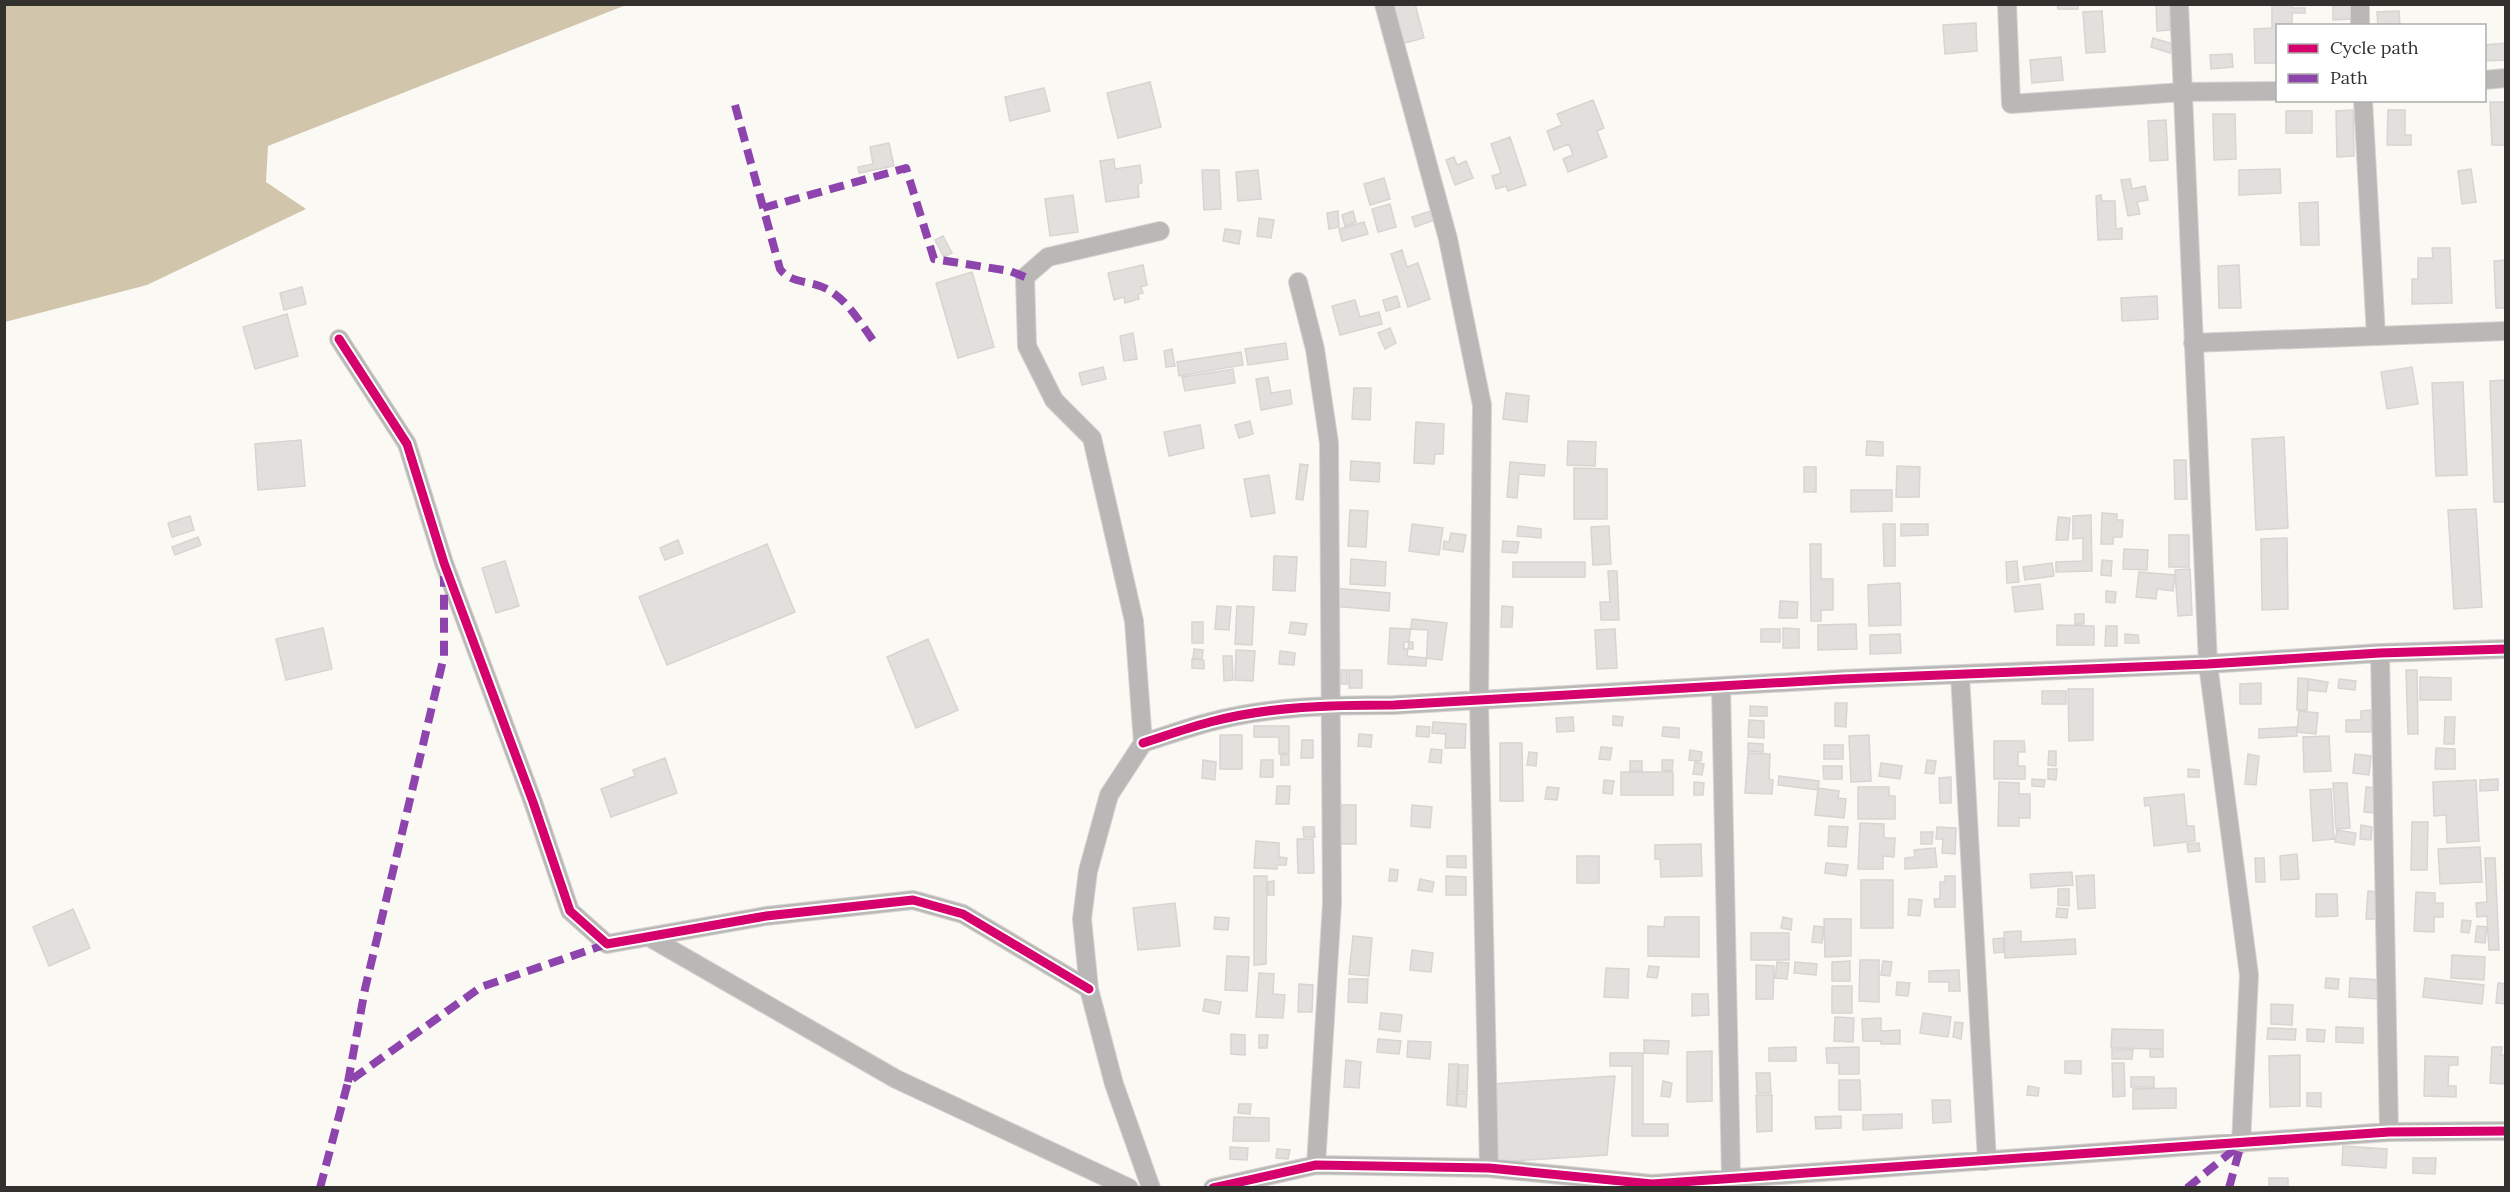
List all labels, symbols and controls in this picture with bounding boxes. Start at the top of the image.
legend [2276,24,2486,102]
text: Cycle path [2330,36,2419,59]
text: Path [2330,66,2368,89]

